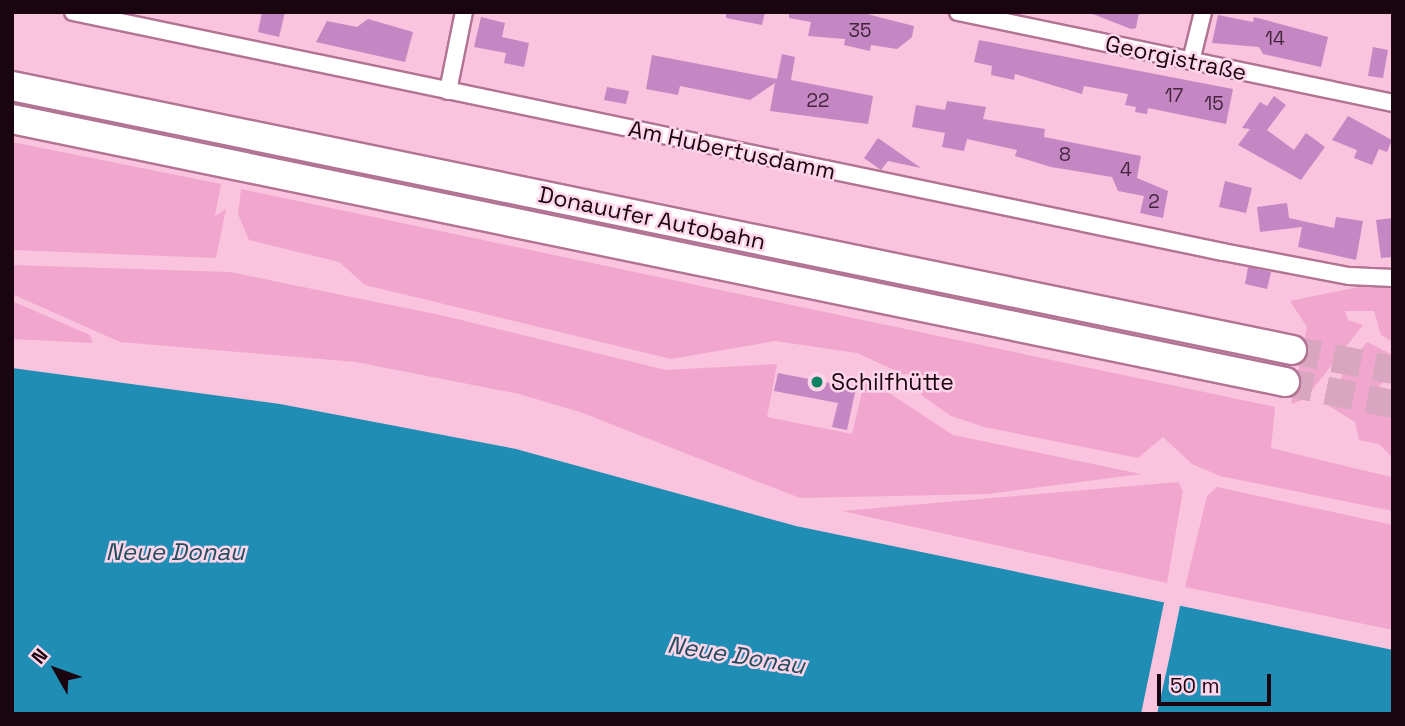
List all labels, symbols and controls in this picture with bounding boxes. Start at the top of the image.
house number: 35 [849,20,871,42]
house number: 14 [1265,28,1285,50]
street label: Georgistraße [1103,30,1249,86]
house number: 17 [1165,85,1183,107]
house number: 22 [807,90,829,112]
house number: 15 [1204,93,1224,115]
street label: Am Hubertusdamm [626,115,838,185]
house number: 8 [1059,144,1071,166]
house number: 4 [1120,159,1132,181]
street label: Donauufer Autobahn [536,180,768,256]
house number: 2 [1148,191,1160,213]
place label: Schilfhütte [831,368,954,396]
marker: Schilfhütte [809,374,825,390]
water label: Neue Donau [106,538,244,566]
water label: Neue Donau [665,630,807,680]
north arrow [21,635,91,705]
text: N [26,643,53,669]
scale bar [1160,660,1274,704]
text: 50 m [1170,672,1220,699]

